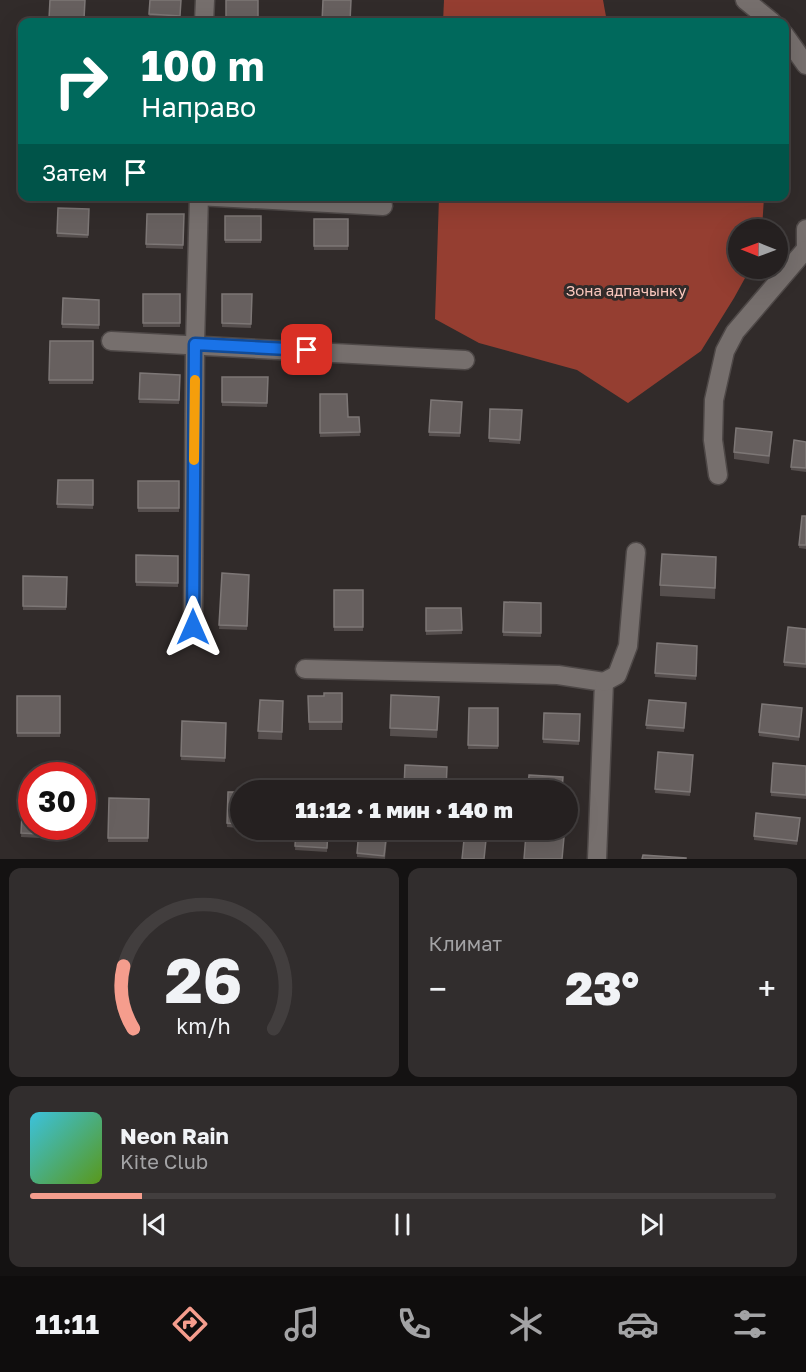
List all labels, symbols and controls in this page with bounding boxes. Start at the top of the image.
text: 100 m [141,40,264,90]
icon: right [42,42,120,120]
text: Направо [141,91,256,123]
icon: arrive [119,156,152,189]
text: Затем [42,159,107,186]
north arrow [728,219,788,279]
map controls [728,219,788,279]
park label: Зона адпачынку [566,281,687,299]
pin [281,324,332,375]
icon: arrive [290,333,323,366]
position arrow [161,595,225,659]
speed limit sign: 30 [18,762,96,840]
text: 11:12 · 1 мин · 140 m [295,796,513,823]
text: Климат [429,931,502,955]
text: 26 [165,942,243,1017]
text: 23° [565,961,639,1015]
text: − [429,969,447,1008]
text: + [758,969,776,1008]
text: km/h [176,1014,231,1040]
text: Neon Rain [120,1122,229,1149]
text: Kite Club [120,1149,208,1173]
icon: previous [138,1208,171,1241]
icon: pause [386,1208,419,1241]
icon: next [635,1208,668,1241]
icon: directions [169,1303,211,1345]
icon: music [281,1303,323,1345]
icon: phone [393,1303,435,1345]
icon: climate [505,1303,547,1345]
icon: car [617,1303,659,1345]
icon: filters [729,1303,771,1345]
text: 11:11 [35,1308,99,1340]

